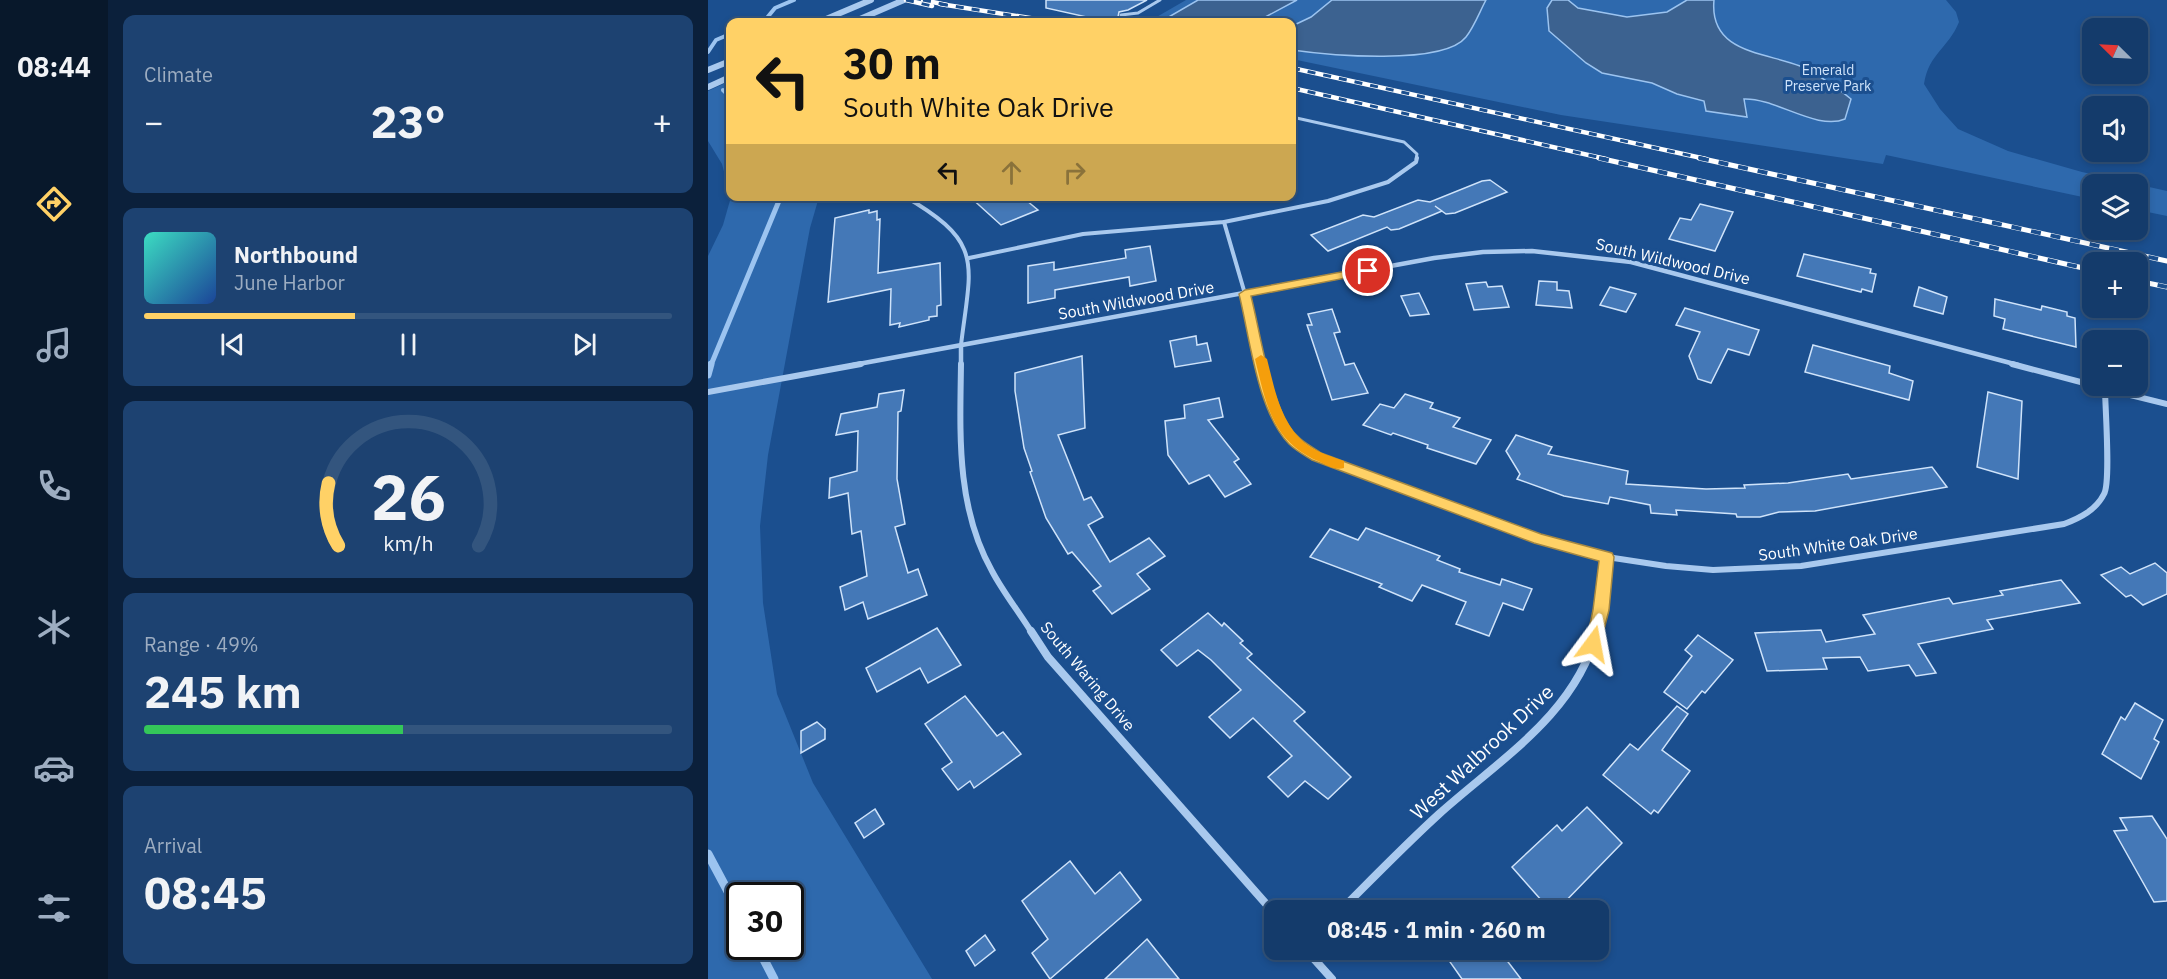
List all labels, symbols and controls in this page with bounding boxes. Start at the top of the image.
north arrow [2082,18,2148,84]
map controls [2082,18,2148,396]
text: 30 m [843,36,941,91]
icon: left [744,42,822,120]
text: 08:44 [17,49,91,84]
text: Climate [144,61,213,88]
park label: Emerald Preserve Park [1785,61,1872,95]
text: South White Oak Drive [843,89,1114,124]
text: 23° [370,92,446,150]
button: sound [2082,96,2148,162]
text: − [144,100,164,143]
text: + [652,100,672,143]
icon: left [932,156,965,189]
icon: ahead [995,156,1028,189]
icon: right [1058,156,1091,189]
button: layers [2082,174,2148,240]
icon: directions [33,183,75,225]
street label: South Wildwood Drive [1594,233,1752,289]
text: Northbound [234,240,358,269]
pin [1342,245,1393,296]
button: + [2082,252,2148,318]
icon: arrive [1351,254,1384,287]
text: June Harbor [234,269,345,296]
street label: South Wildwood Drive [1056,276,1216,324]
icon: music [33,324,75,366]
icon: previous [216,328,249,361]
icon: pause [392,328,425,361]
icon: next [568,328,601,361]
button: − [2082,330,2148,396]
text: 26 [371,457,445,538]
icon: phone [33,465,75,507]
street label: South White Oak Drive [1757,523,1919,565]
text: km/h [383,530,433,558]
icon: climate [33,606,75,648]
position arrow [1561,612,1625,676]
street label: South Waring Drive [1036,617,1140,735]
text: Range · 49% [144,631,259,658]
text: 245 km [144,662,302,720]
street label: West Walbrook Drive [1404,678,1559,825]
icon: car [33,747,75,789]
text: Arrival [144,832,202,859]
text: 08:45 [144,863,267,921]
speed limit sign: 30 [726,882,804,960]
icon: filters [33,887,75,929]
text: 08:45 · 1 min · 260 m [1327,915,1546,944]

